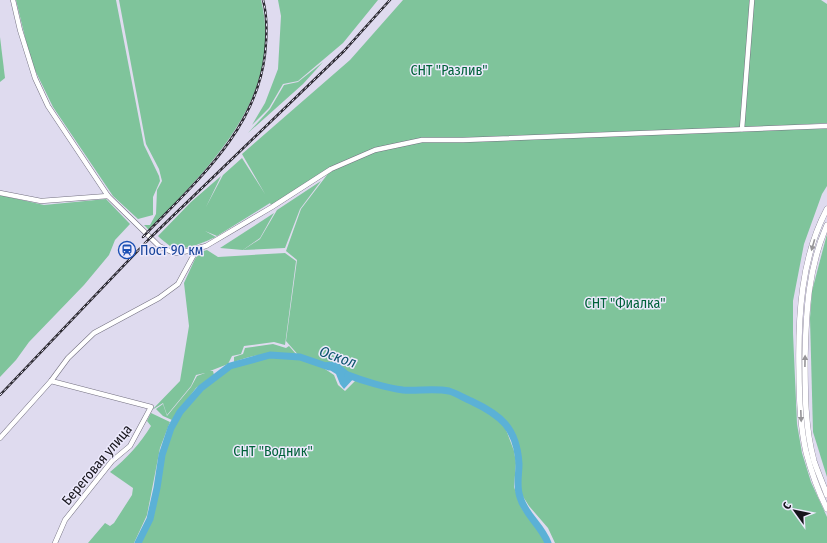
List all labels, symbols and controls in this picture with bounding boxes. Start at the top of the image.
park label: СНТ "Разлив" [410,62,488,79]
station icon: Пост 90 км [117,240,137,260]
one-way arrow [810,240,816,252]
place label: Пост 90 км [140,242,203,259]
park label: СНТ "Фиалка" [585,295,665,312]
water label: Оскол [317,342,359,372]
one-way arrow [802,354,808,367]
one-way arrow [797,410,804,422]
street label: Береговая улица [58,421,136,509]
park label: СНТ "Водник" [233,443,313,460]
north arrow [775,491,815,531]
text: С [780,500,794,512]

